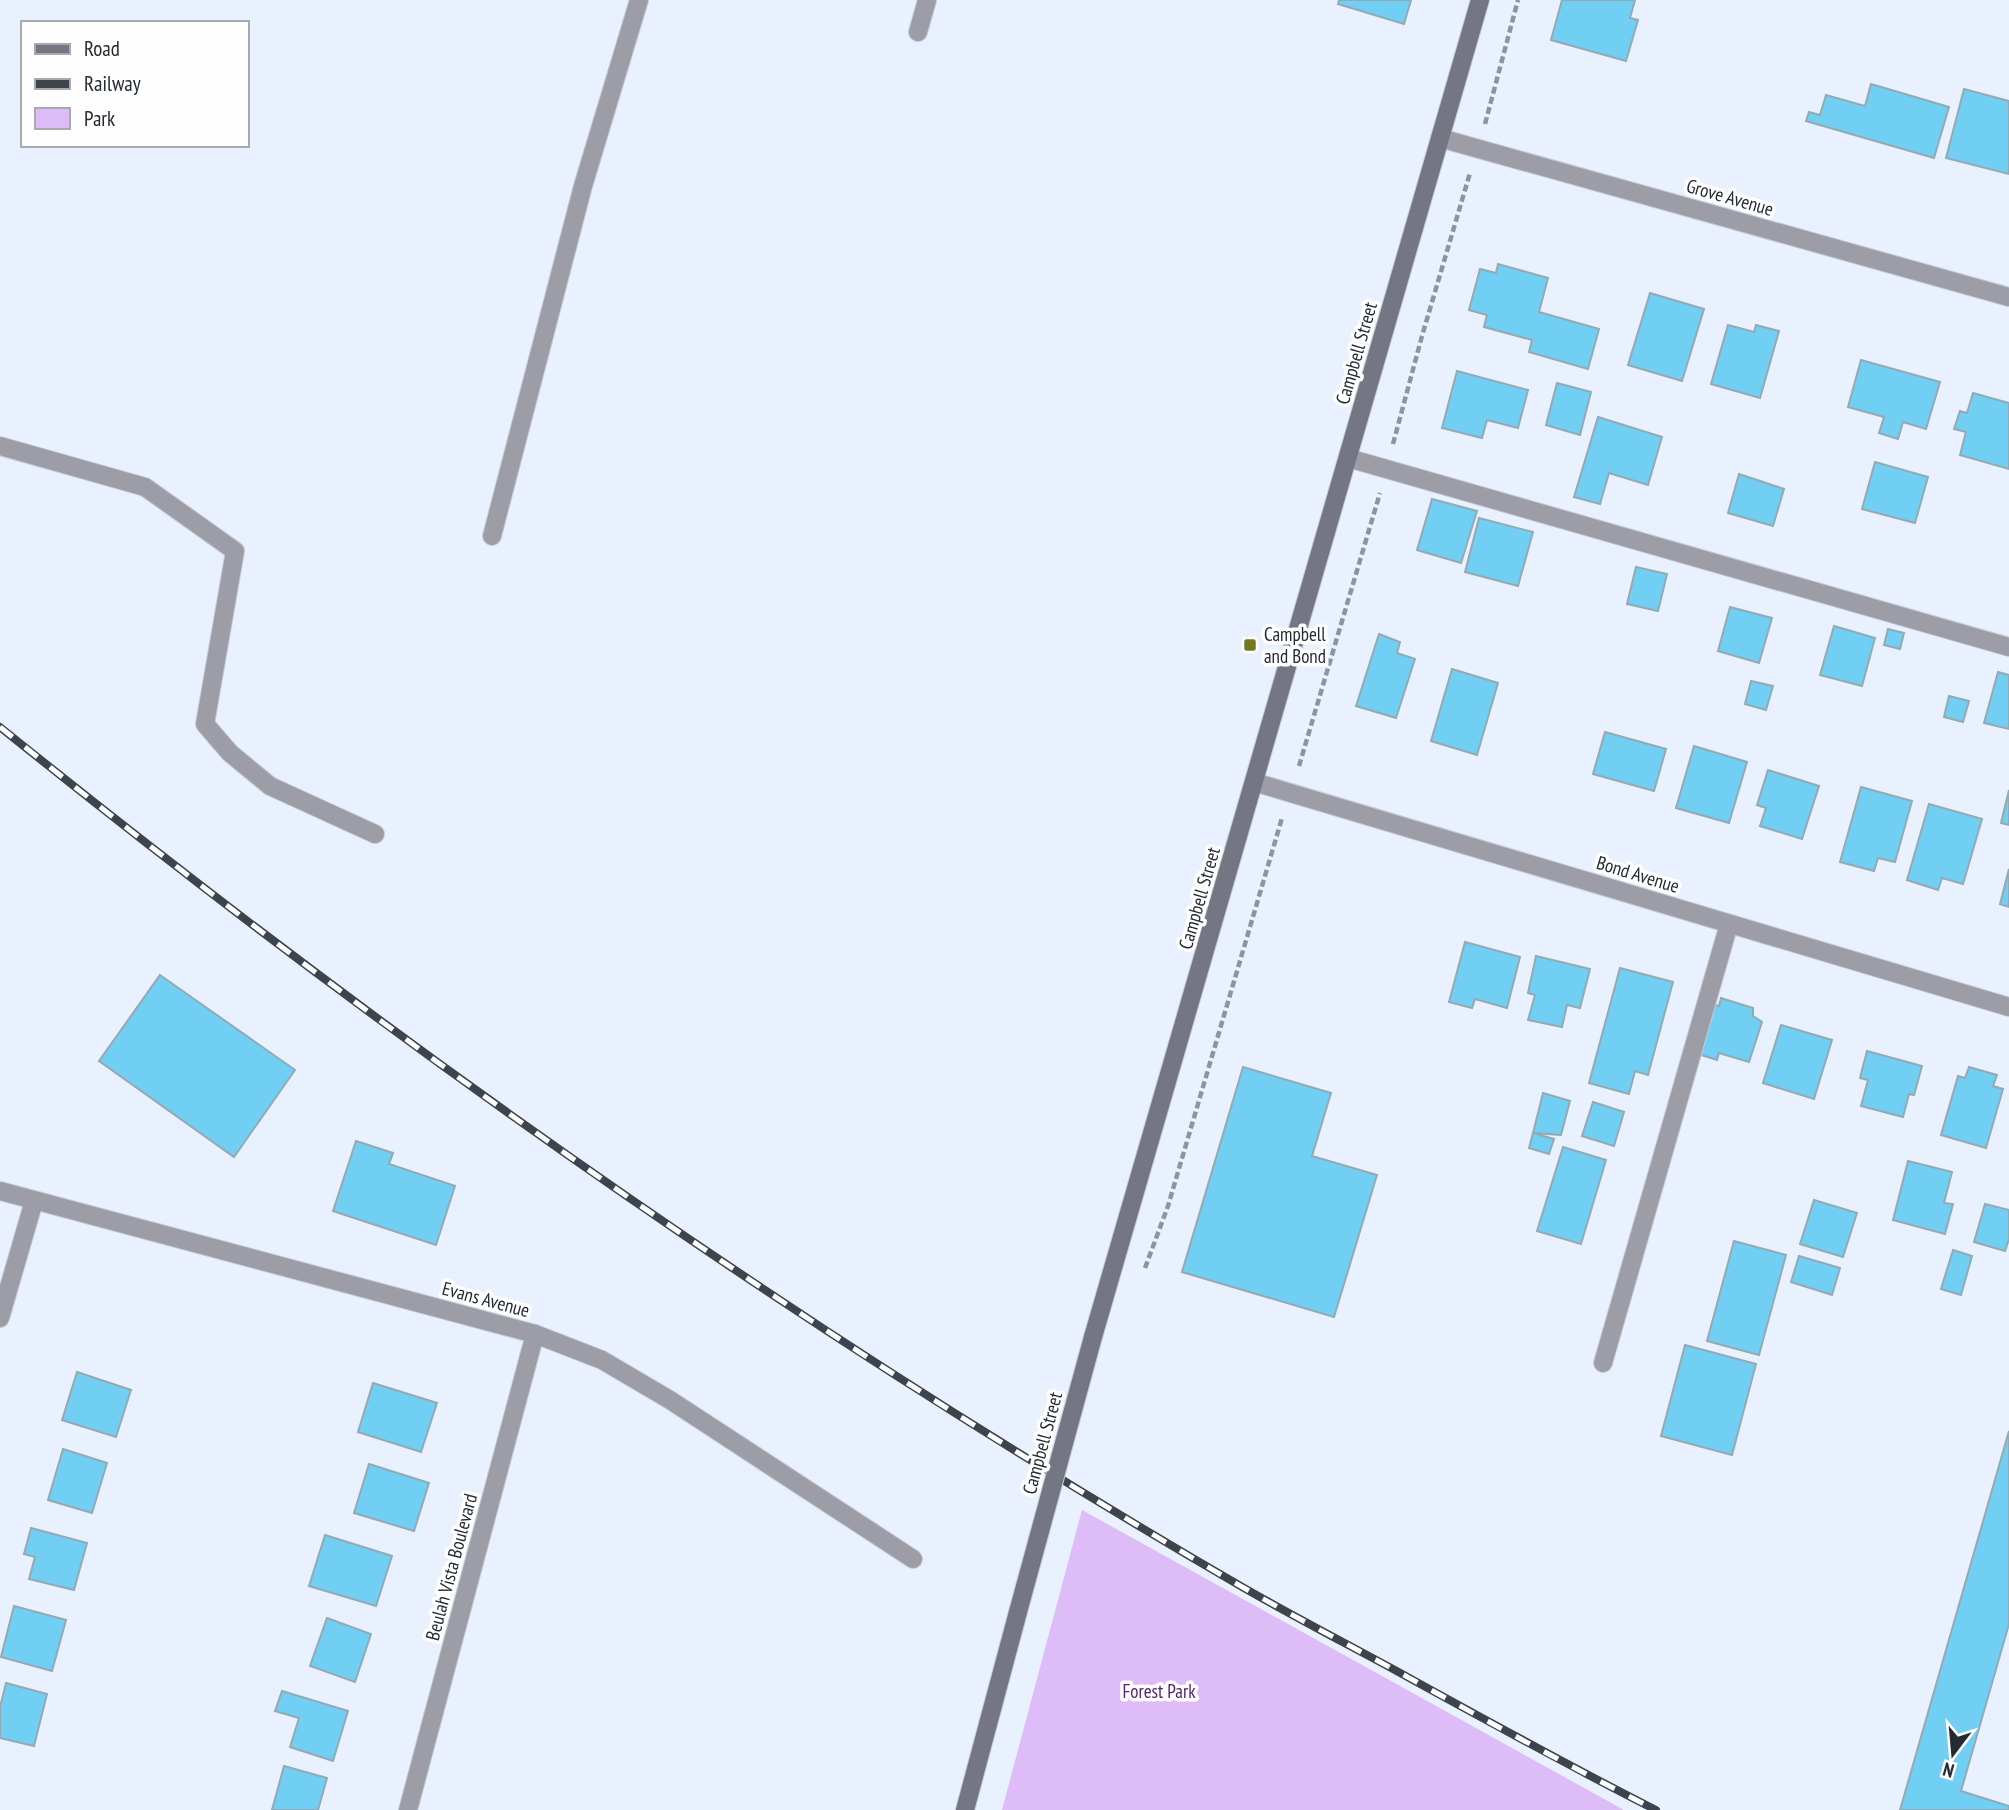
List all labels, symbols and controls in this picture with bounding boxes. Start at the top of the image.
legend [21,21,248,147]
text: Road [84,35,120,62]
text: Railway [84,70,141,97]
text: Park [84,105,115,132]
street label: Grove Avenue [1684,173,1776,221]
street label: Campbell Street [1330,298,1382,407]
place label: Campbell and Bond [1264,622,1326,668]
marker: Campbell and Bond [1242,637,1258,653]
street label: Campbell Street [1173,843,1225,952]
street label: Bond Avenue [1594,850,1682,898]
street label: Evans Avenue [440,1276,532,1322]
street label: Campbell Street [1017,1388,1067,1497]
street label: Beulah Vista Boulevard [420,1491,482,1643]
park label: Forest Park [1122,1679,1196,1703]
north arrow [1918,1719,1988,1789]
text: N [1940,1757,1957,1783]

